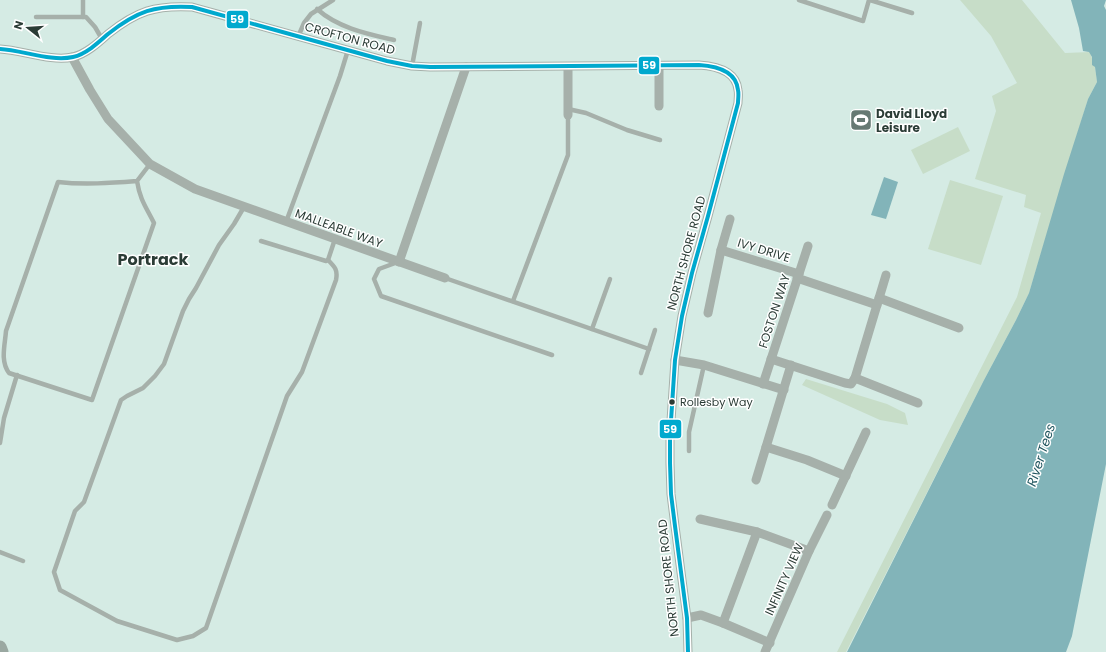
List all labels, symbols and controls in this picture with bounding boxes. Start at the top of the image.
north arrow [8,8,48,48]
line badge: 59 [226,10,249,29]
text: 59 [230,11,244,27]
street label: CROFTON ROAD [303,18,397,58]
text: N [10,19,27,31]
line badge: 59 [638,56,660,75]
text: 59 [642,57,656,73]
place label: David Lloyd Leisure [876,105,947,136]
sports icon: David Lloyd Leisure [848,107,874,133]
street label: NORTH SHORE ROAD [663,194,709,312]
street label: MALLEABLE WAY [293,204,385,252]
street label: IVY DRIVE [736,234,792,266]
district label: Portrack [118,248,189,271]
street label: FOSTON WAY [754,272,794,350]
place label: Rollesby Way [680,394,753,410]
marker: Rollesby Way [667,397,677,407]
line badge: 59 [659,419,682,439]
text: 59 [663,421,677,437]
water label: River Tees [1022,421,1060,489]
street label: NORTH SHORE ROAD [653,518,683,638]
street label: INFINITY VIEW [760,540,808,618]

